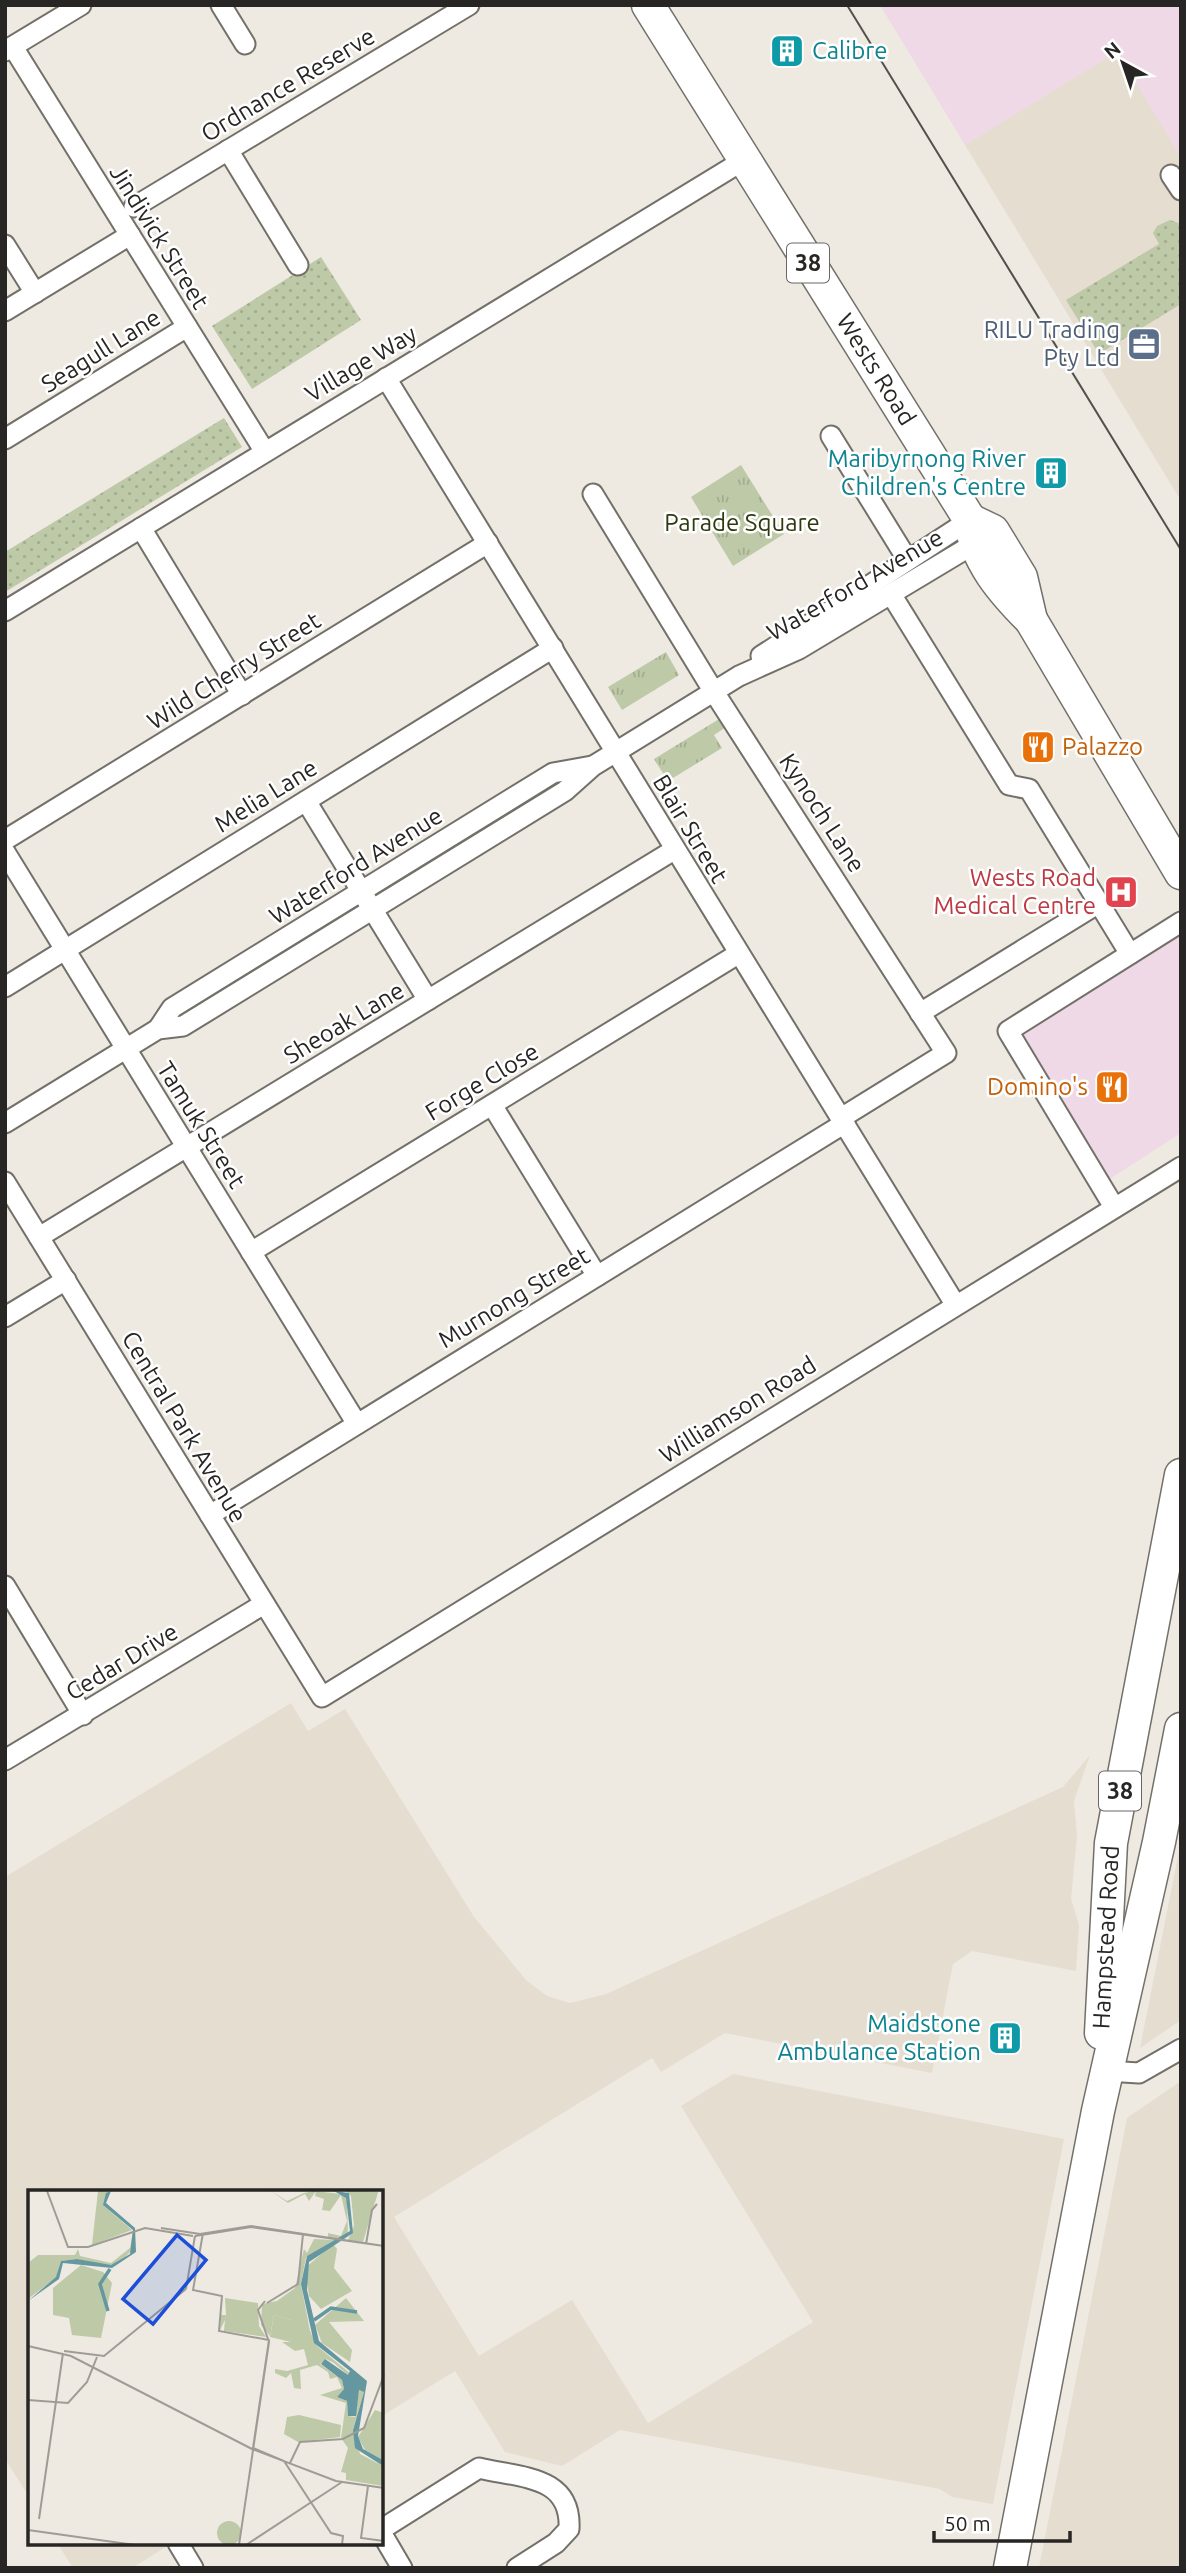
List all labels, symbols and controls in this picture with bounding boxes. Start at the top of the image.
street label: Ordnance Reserve [196,22,379,147]
north arrow [1088,28,1158,98]
building icon: Calibre [768,32,806,70]
place label: Calibre [812,37,888,64]
text: N [1100,37,1125,63]
street label: Jindivick Street [104,160,215,314]
road number: 38 [787,244,829,282]
street label: Seagull Lane [36,303,165,398]
street label: Wests Road [831,309,921,430]
place label: RILU Trading Pty Ltd [984,316,1120,371]
street label: Village Way [300,320,422,407]
office icon: RILU Trading Pty Ltd [1125,325,1163,363]
place label: Maribyrnong River Children's Centre [828,445,1026,500]
building icon: Maribyrnong River Children's Centre [1032,454,1070,492]
park label: Parade Square [664,509,820,536]
street label: Waterford Avenue [762,523,947,646]
street label: Wild Cherry Street [142,606,326,735]
restaurant icon: Palazzo [1019,728,1057,766]
place label: Palazzo [1062,733,1143,760]
street label: Kynoch Lane [774,748,871,877]
street label: Melia Lane [210,753,322,838]
street label: Blair Street [648,770,734,888]
street label: Waterford Avenue [264,802,447,930]
place label: Wests Road Medical Centre [933,864,1096,919]
hospital icon: Wests Road Medical Centre [1102,873,1140,911]
street label: Sheoak Lane [279,976,409,1069]
street label: Forge Close [420,1037,543,1126]
street label: Tamuk Street [152,1057,251,1193]
restaurant icon: Domino's [1093,1068,1131,1106]
place label: Domino's [987,1073,1088,1100]
street label: Murnong Street [433,1242,595,1353]
street label: Central Park Avenue [117,1326,252,1527]
street label: Williamson Road [655,1351,821,1468]
street label: Cedar Drive [61,1618,183,1705]
road number: 38 [1099,1772,1141,1811]
street label: Hampstead Road [1087,1844,1124,2030]
place label: Maidstone Ambulance Station [777,2010,981,2065]
building icon: Maidstone Ambulance Station [986,2019,1024,2057]
inset map [28,2190,383,2545]
scale bar [934,2500,1070,2544]
text: 50 m [944,2511,991,2535]

